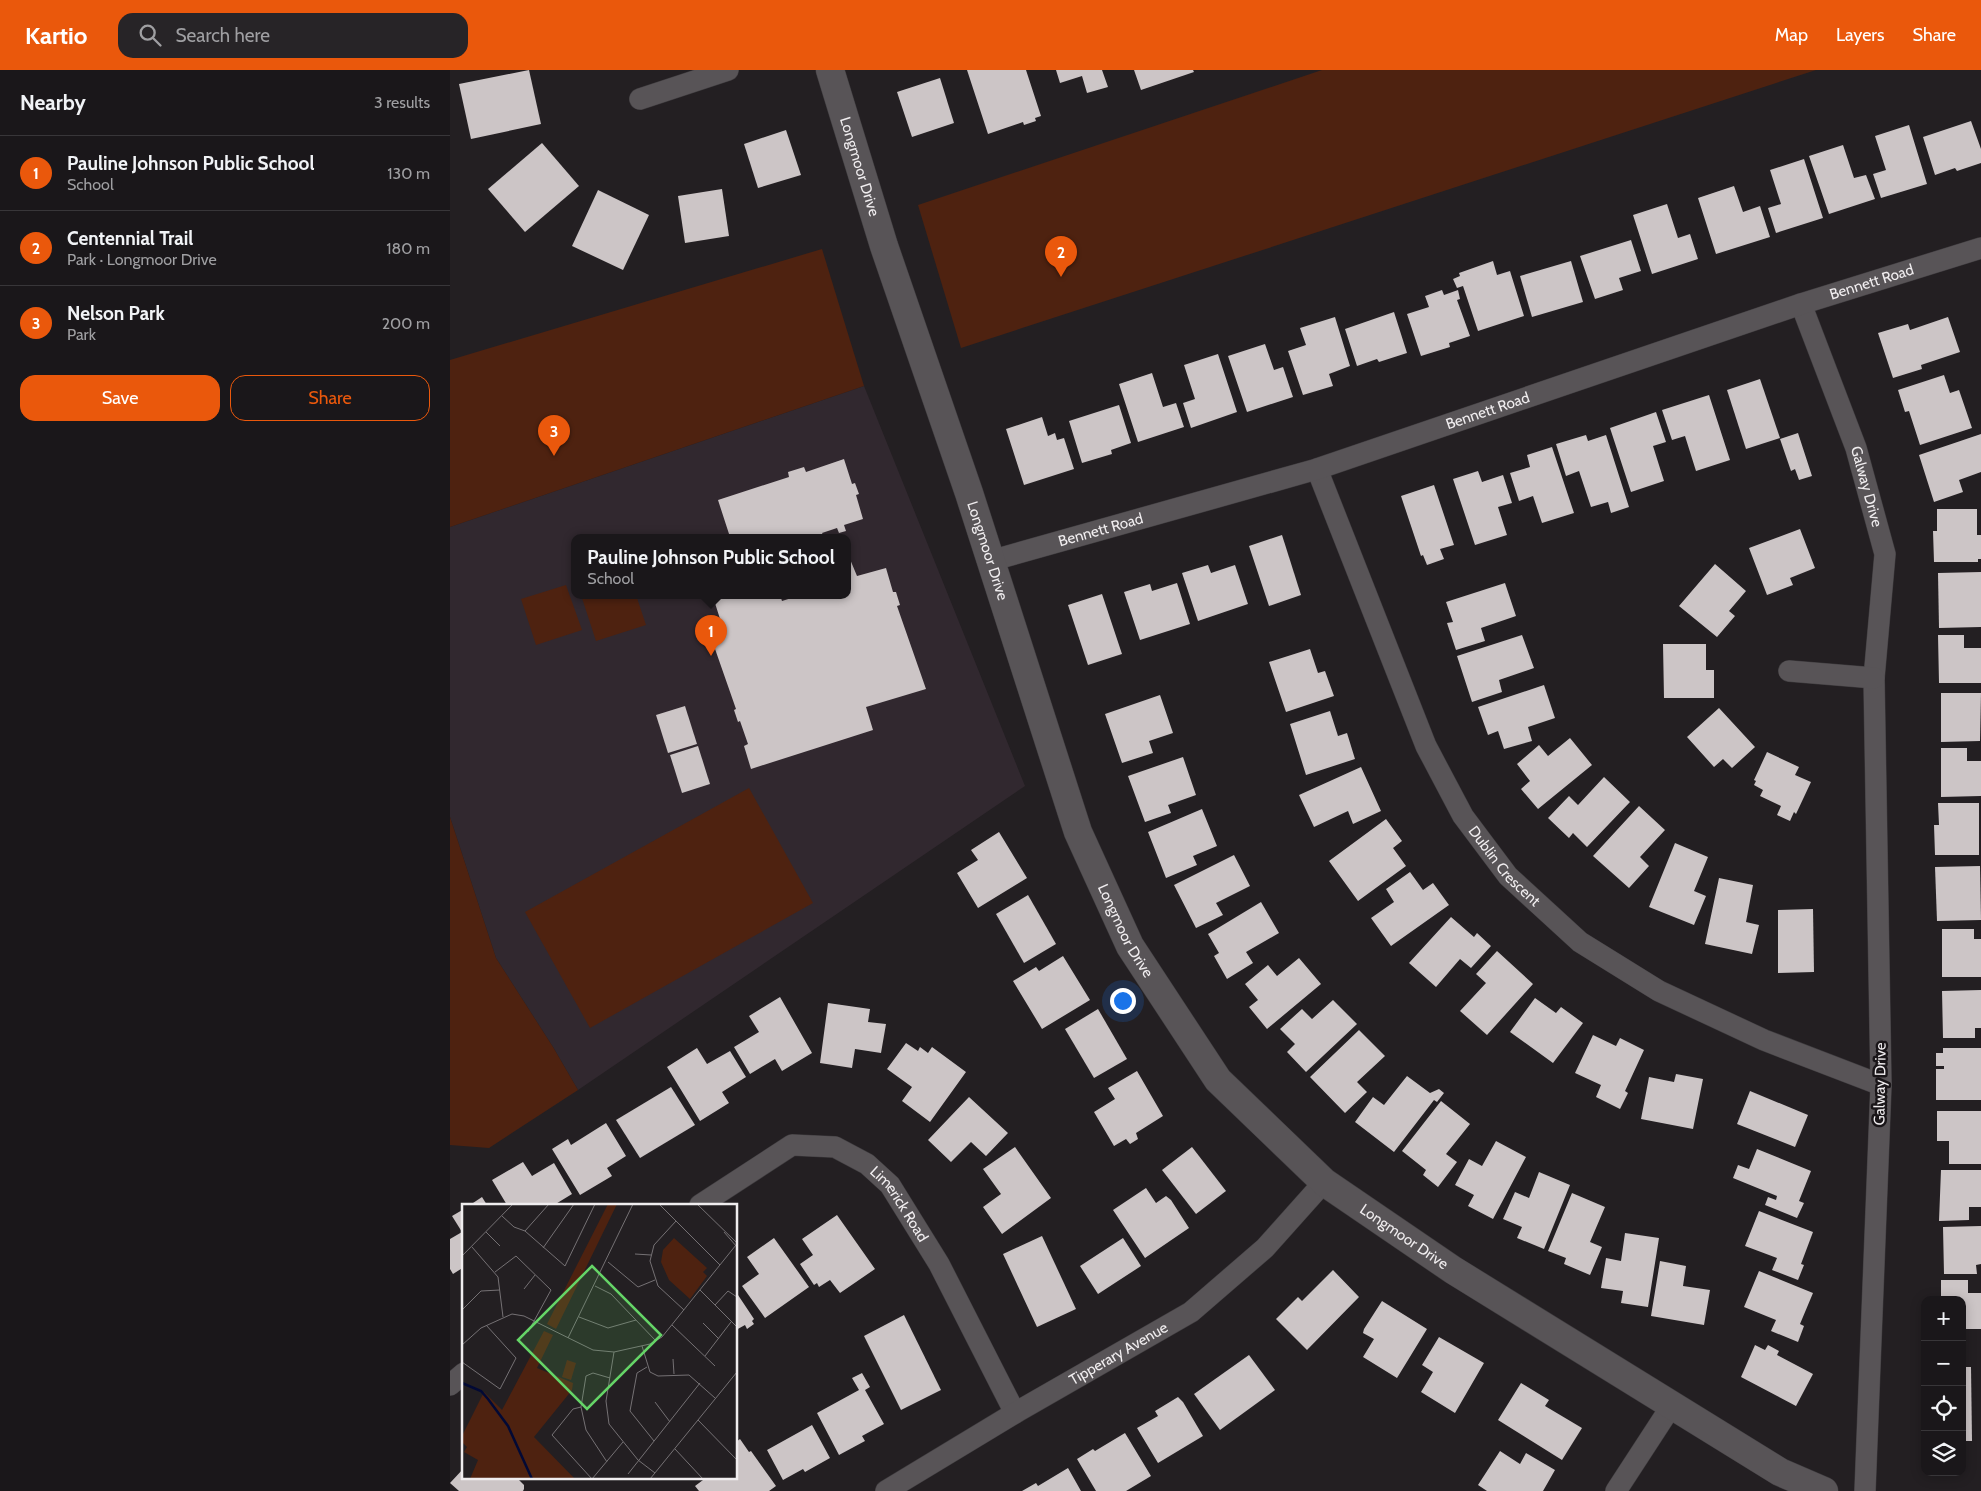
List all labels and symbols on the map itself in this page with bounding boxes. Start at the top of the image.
street label: Longmoor Drive [836,115,883,219]
pin: 2 [1045,236,1077,277]
street label: Bennett Road [1827,260,1916,304]
street label: Bennett Road [1444,388,1532,433]
pin: 3 [538,415,570,456]
street label: Galway Drive [1847,444,1886,529]
street label: Longmoor Drive [963,499,1012,603]
street label: Bennett Road [1056,509,1145,550]
pin: 1 [695,615,727,656]
street label: Dublin Crescent [1465,822,1544,910]
street label: Longmoor Drive [1094,881,1157,981]
your location [1110,988,1136,1014]
street label: Galway Drive [1870,1042,1890,1126]
street label: Limerick Road [866,1162,932,1245]
street label: Longmoor Drive [1356,1200,1452,1273]
inset map [462,1204,738,1478]
street label: Tipperary Avenue [1066,1318,1171,1389]

